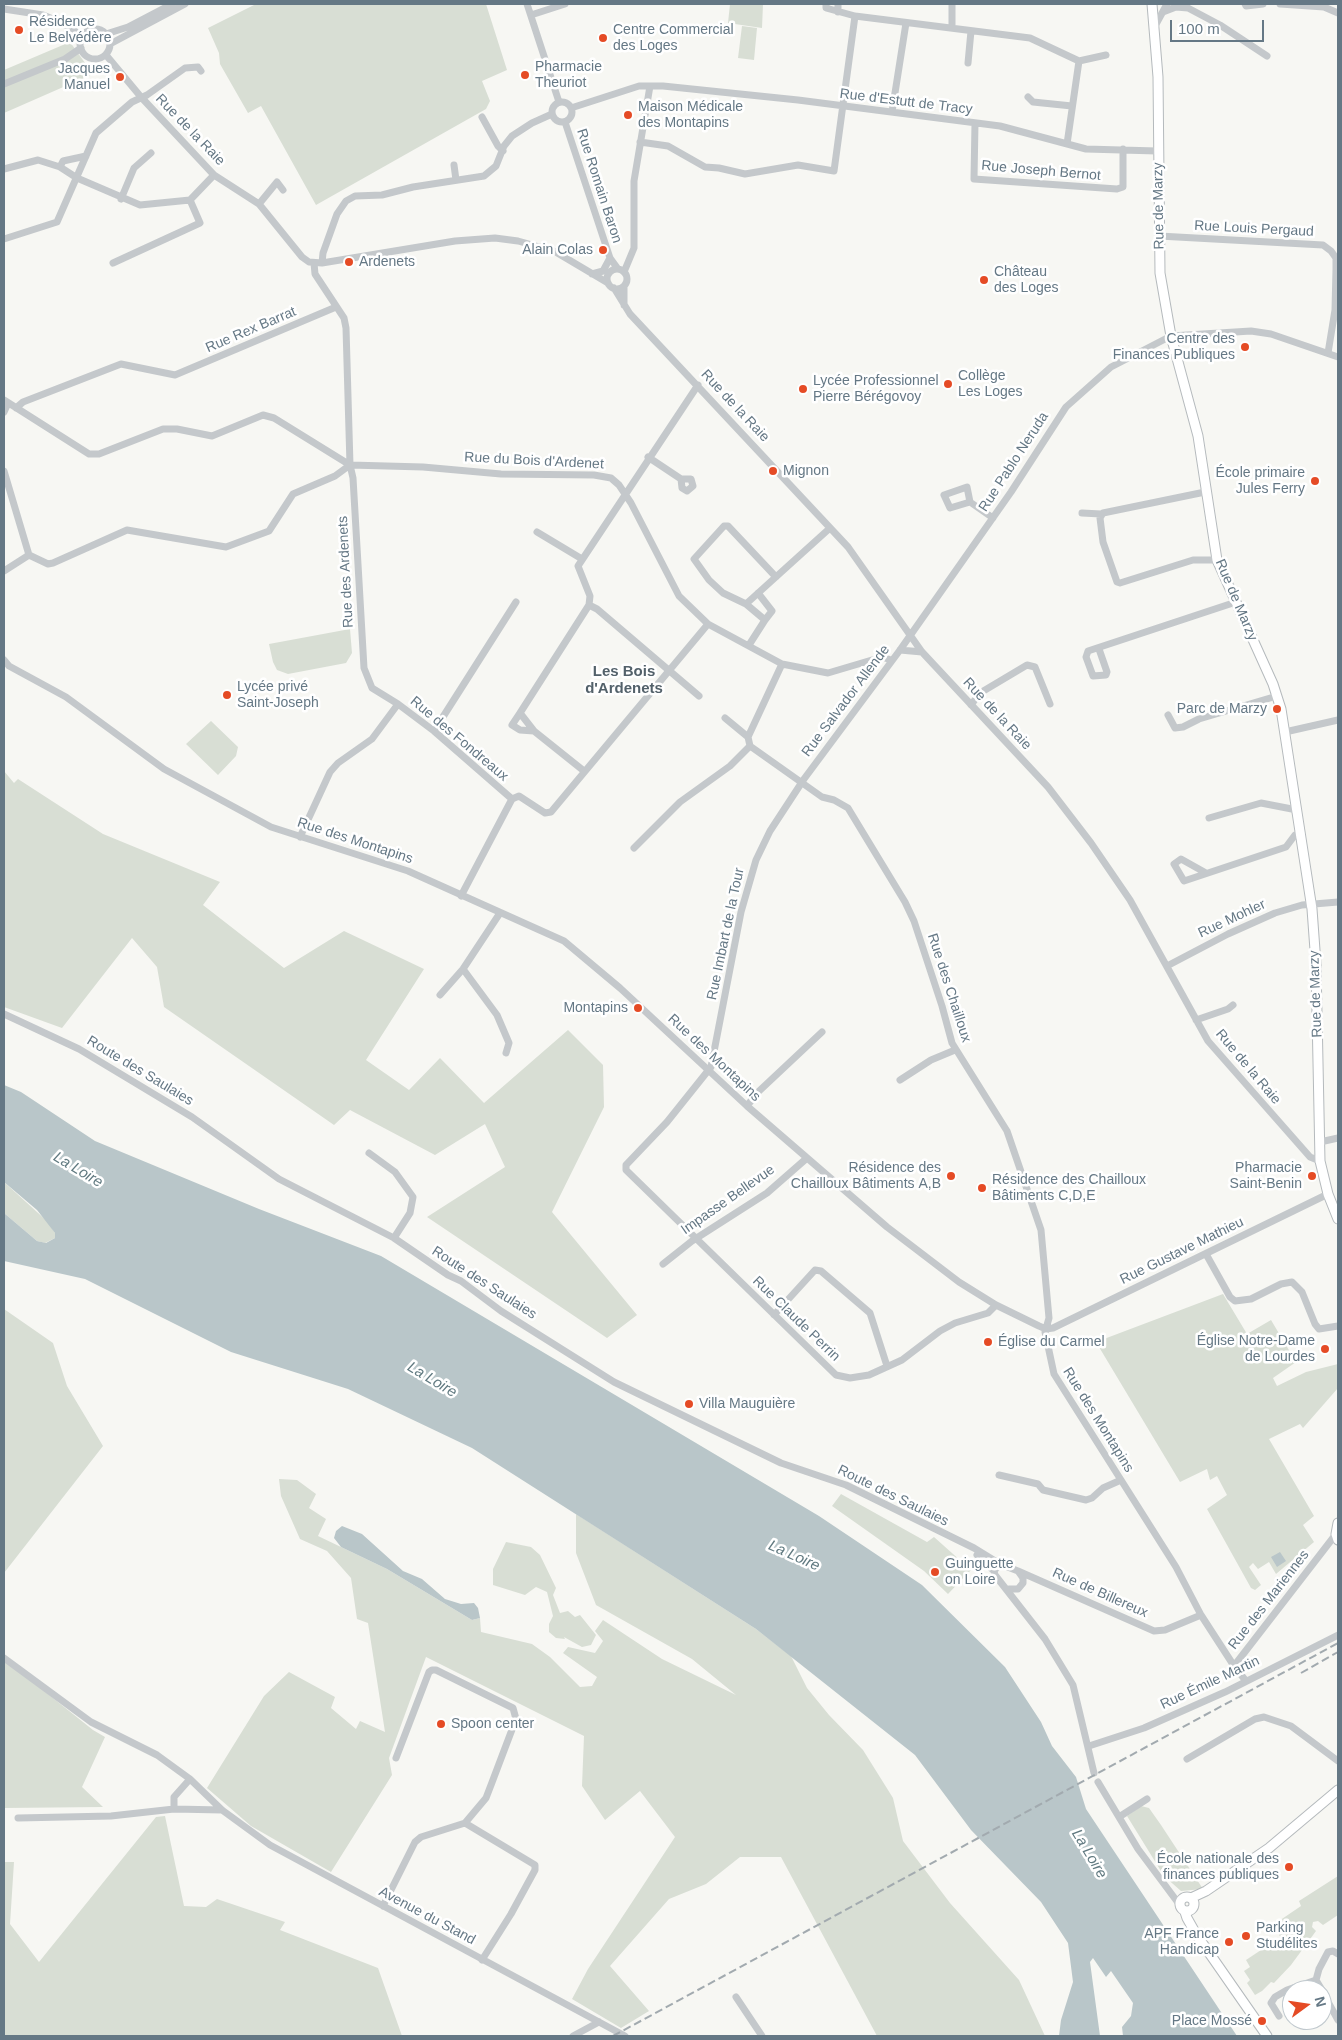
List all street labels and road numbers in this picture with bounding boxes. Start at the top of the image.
street label: Rue d'Estutt de Tracy [839,86,973,118]
street label: Rue de la Raie [152,91,228,169]
street label: Rue Romain Baron [573,127,625,245]
street label: Rue Joseph Bernot [981,157,1101,185]
street label: Rue de Marzy [1150,162,1168,250]
street label: Rue Louis Pergaud [1194,217,1314,241]
street label: Rue Rex Barrat [203,303,299,357]
street label: Rue de la Raie [697,366,773,446]
street label: Rue Pablo Neruda [976,409,1052,515]
street label: Rue du Bois d'Ardenet [464,449,604,473]
street label: Rue des Ardenets [335,516,357,628]
street label: Rue de Marzy [1211,557,1261,643]
street label: Rue Salvador Allende [799,642,893,760]
street label: Rue de la Raie [959,674,1035,754]
street label: Rue des Fondreaux [407,693,511,785]
street label: Rue des Montapins [295,814,415,868]
street label: Rue Imbart de la Tour [704,866,748,1002]
street label: Rue Mohler [1196,896,1268,942]
street label: Rue des Chailloux [923,931,975,1045]
street label: Rue de Marzy [1306,950,1326,1038]
street label: Rue des Montapins [664,1011,764,1105]
street label: Rue de la Raie [1212,1026,1284,1108]
street label: Route des Saulaies [84,1033,196,1109]
street label: Impasse Bellevue [678,1161,778,1239]
street label: Rue Gustave Mathieu [1117,1214,1247,1288]
street label: Route des Saulaies [429,1243,539,1323]
street label: Rue Claude Perrin [749,1273,843,1365]
street label: Rue des Montapins [1059,1364,1137,1476]
street label: Route des Saulaies [835,1462,951,1530]
street label: Rue des Mariennes [1225,1547,1313,1653]
street label: Rue de Billereux [1050,1564,1150,1622]
street label: Rue Émile Martin [1158,1653,1262,1713]
street label: Avenue du Stand [376,1883,478,1949]

